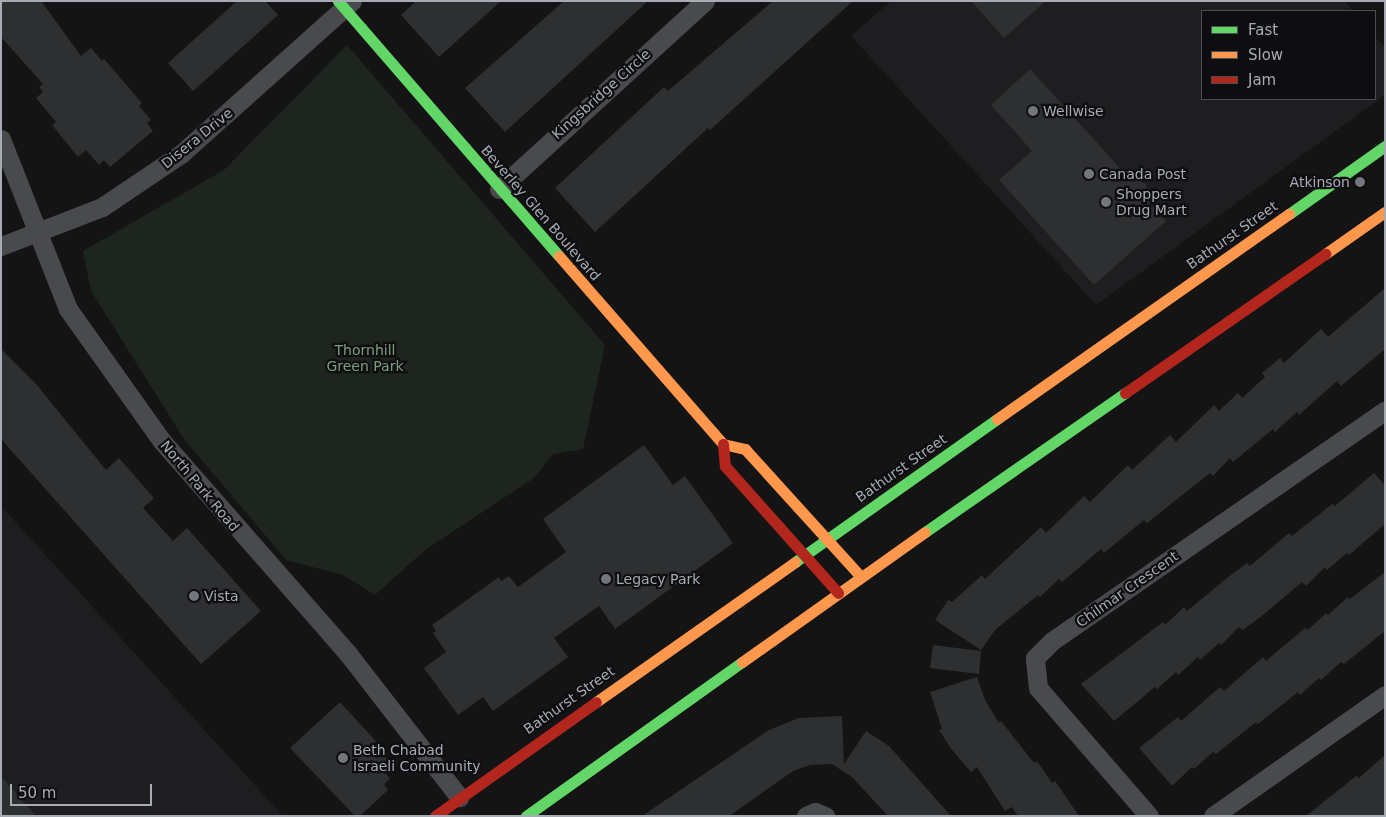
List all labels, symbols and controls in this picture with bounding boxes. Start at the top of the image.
legend [1201,10,1376,100]
text: Fast [1248,21,1278,39]
street label: Kingsbridge Circle [548,45,654,143]
text: Slow [1248,46,1283,64]
text: Jam [1248,71,1276,89]
place label: Wellwise [1043,103,1104,119]
street label: Disera Drive [158,104,236,172]
marker: Wellwise [1027,105,1039,117]
street label: Beverley Glen Boulevard [478,142,604,284]
place label: Canada Post [1099,166,1186,182]
marker: Canada Post [1083,168,1095,180]
place label: Atkinson [1290,174,1350,190]
marker: Atkinson [1354,176,1366,188]
place label: Shoppers Drug Mart [1116,186,1187,218]
marker: Shoppers Drug Mart [1100,196,1112,208]
street label: Bathurst Street [1183,197,1281,273]
park label: Thornhill Green Park [326,342,404,374]
street label: Bathurst Street [852,430,950,506]
street label: North Park Road [157,437,243,535]
street label: Chilmar Crescent [1073,548,1181,630]
place label: Legacy Park [616,571,700,587]
marker: Legacy Park [600,573,612,585]
place label: Vista [204,588,239,604]
marker: Vista [188,590,200,602]
street label: Bathurst Street [520,662,618,738]
place label: Beth Chabad Israeli Community [353,742,481,774]
marker: Beth Chabad Israeli Community [337,752,349,764]
scale bar [12,774,155,806]
text: 50 m [18,784,56,802]

